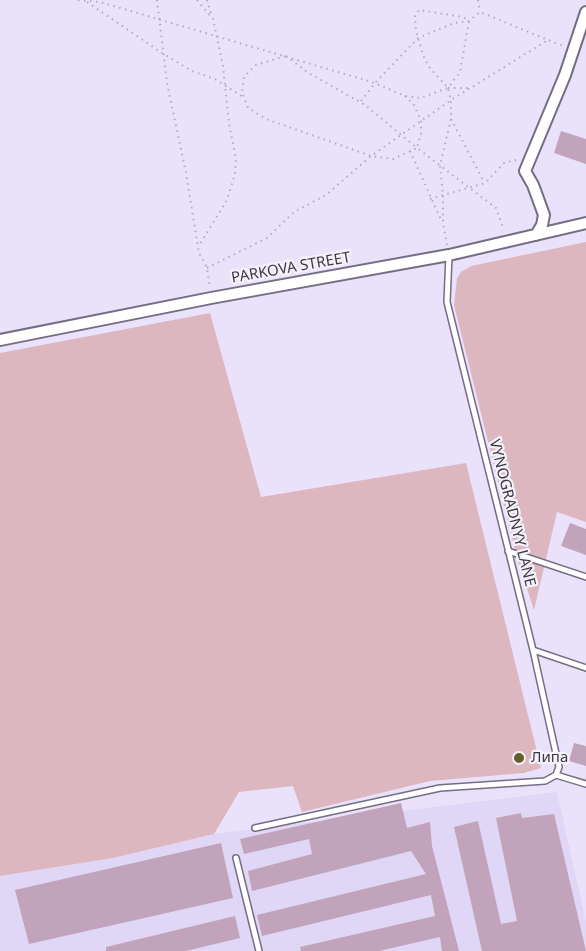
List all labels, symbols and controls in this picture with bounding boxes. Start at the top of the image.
street label: PARKOVA STREET [230,249,352,287]
street label: VYNOGRADNYY LANE [485,438,539,588]
place label: Липа [531,749,568,767]
marker: Липа [512,751,526,765]

